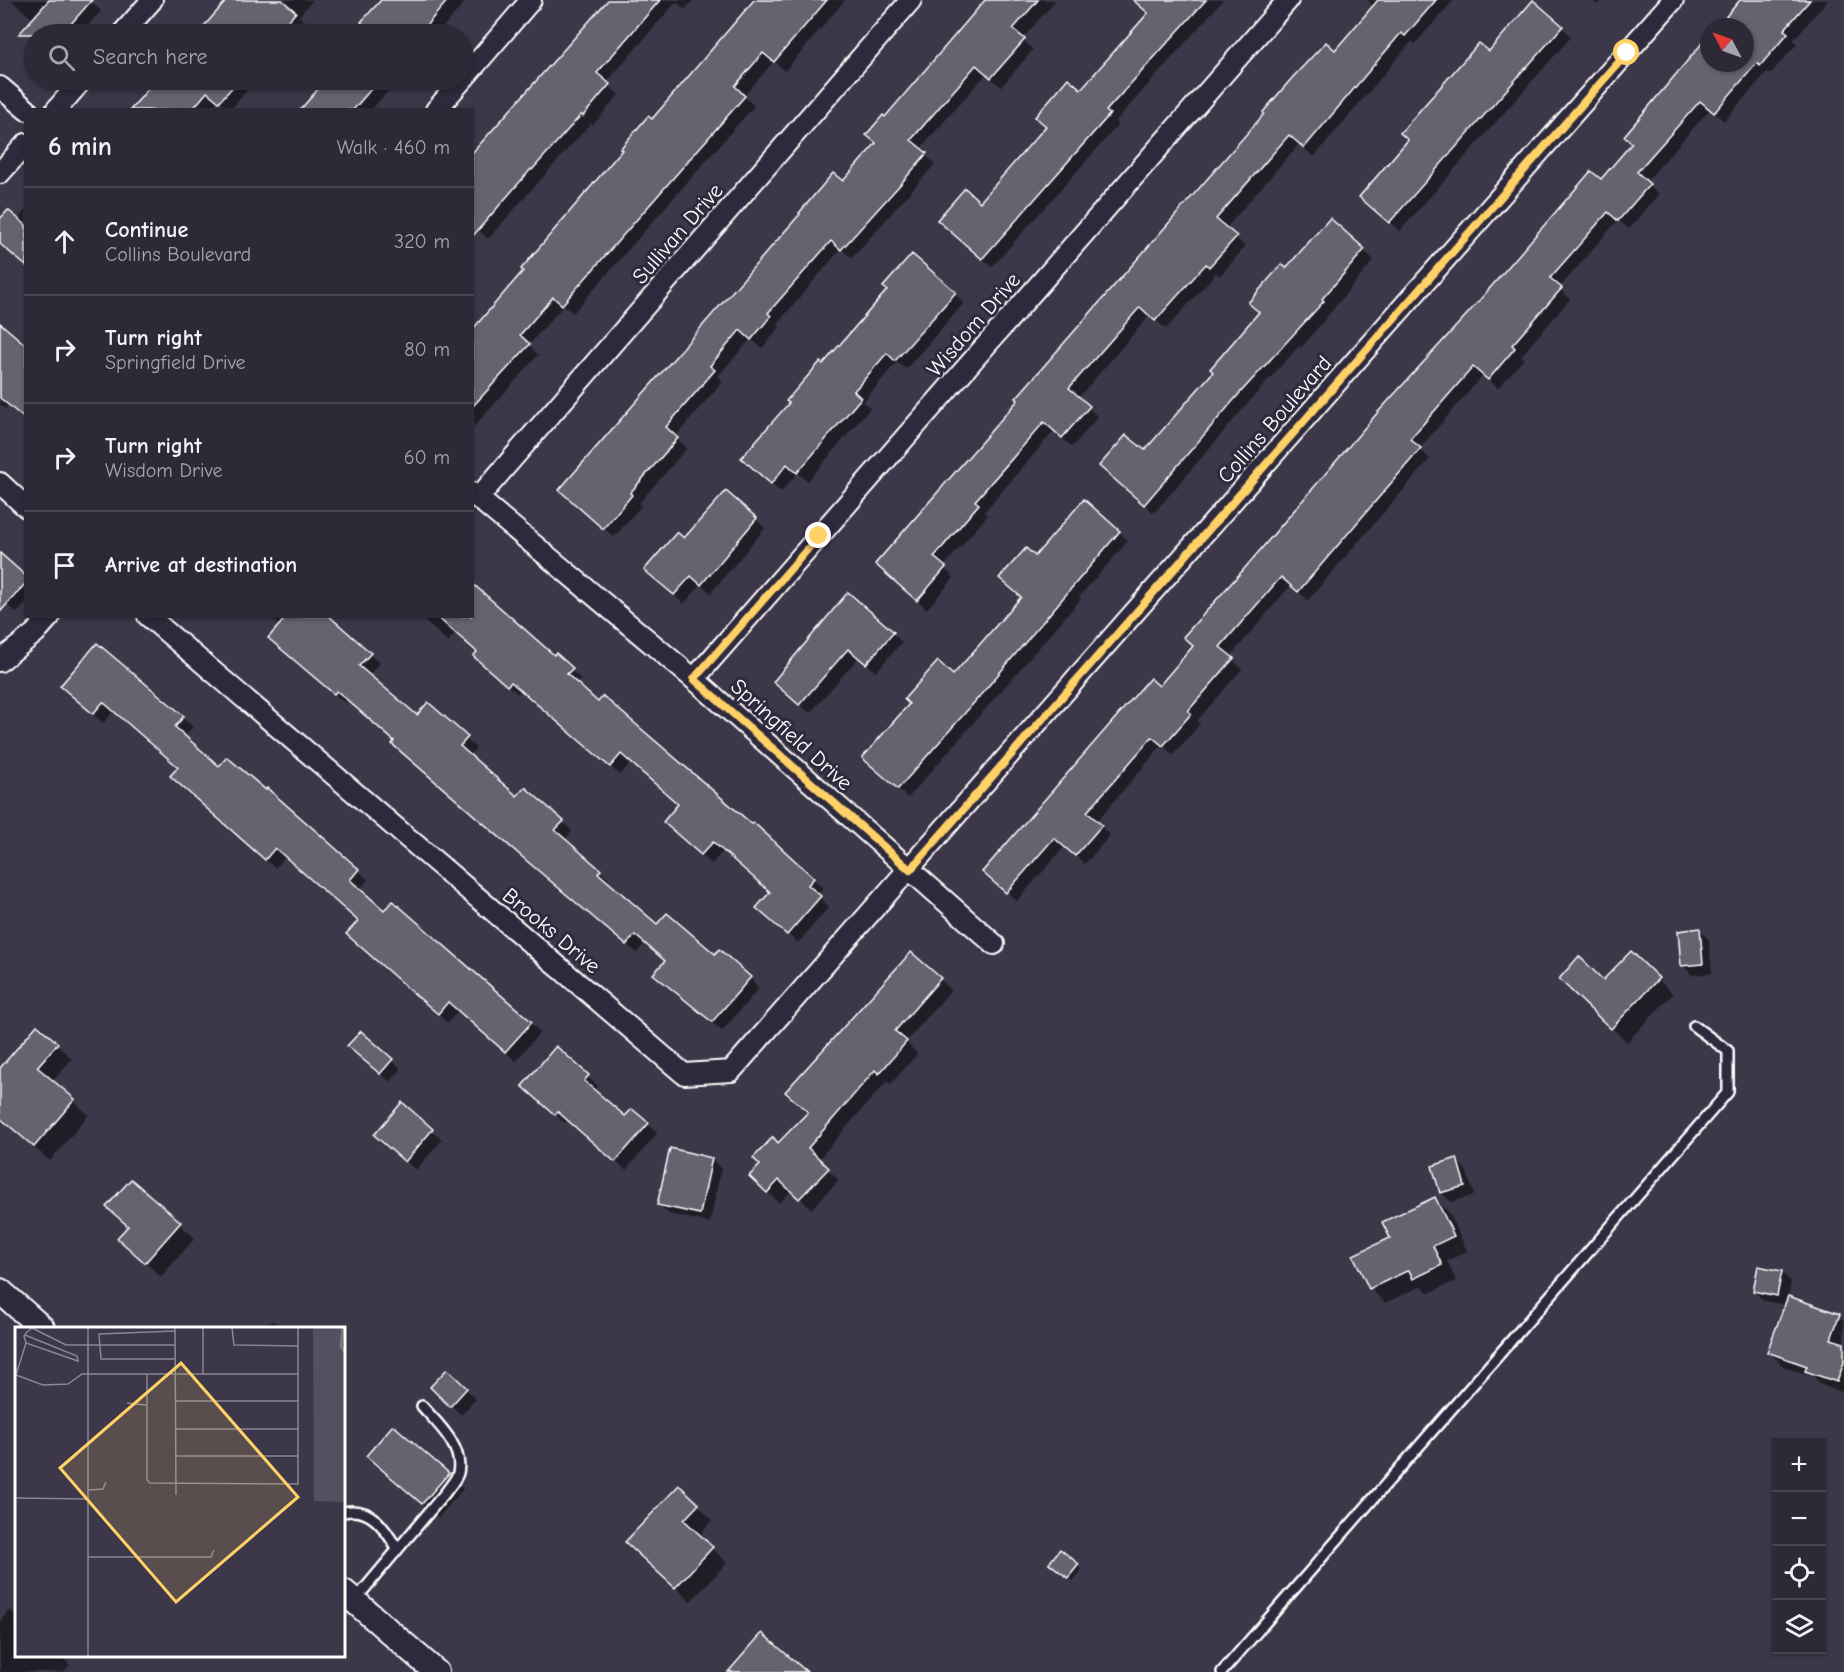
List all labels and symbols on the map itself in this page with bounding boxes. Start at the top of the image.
north arrow [1700,18,1754,72]
route start [1613,39,1639,65]
street label: Sullivan Drive [627,178,729,289]
street label: Wisdom Drive [922,267,1026,382]
street label: Collins Boulevard [1212,351,1337,489]
route end [805,522,831,548]
street label: Springfield Drive [725,673,858,796]
street label: Brooks Drive [497,882,606,979]
inset map [15,1327,345,1657]

